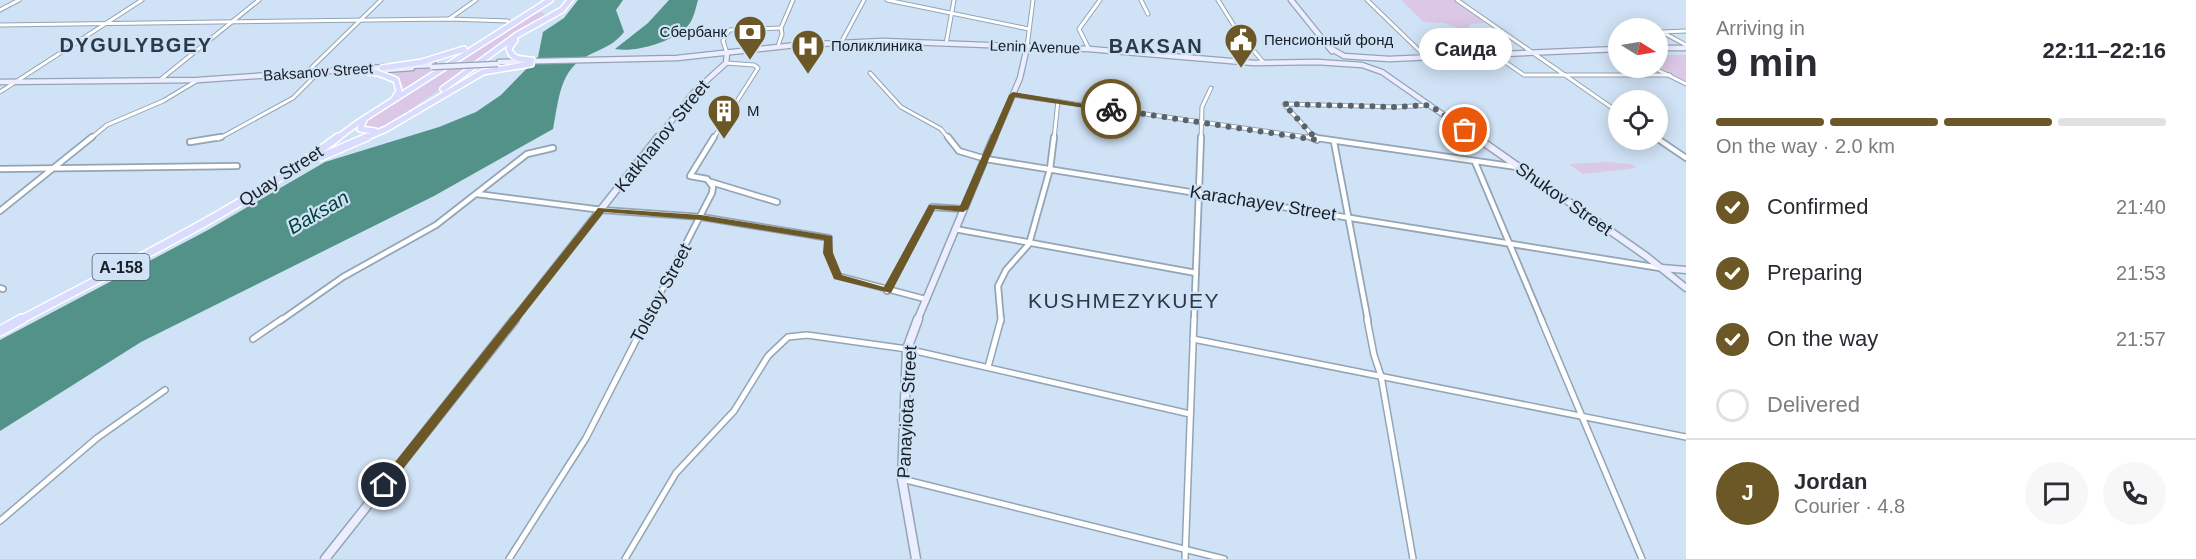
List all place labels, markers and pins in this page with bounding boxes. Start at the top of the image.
bank icon: Сбербанк [732,14,768,61]
public building icon: Пенсионный фонд [1223,22,1259,69]
place label: Сбербанк [660,23,727,40]
hospital icon: Поликлиника [790,28,826,75]
callout: Саида [1418,28,1512,70]
place label: Пенсионный фонд [1264,31,1393,48]
place label: Поликлиника [831,37,923,54]
building icon: М [706,93,742,140]
place label: М [747,102,760,119]
pin [1439,104,1490,155]
pin [358,459,409,510]

